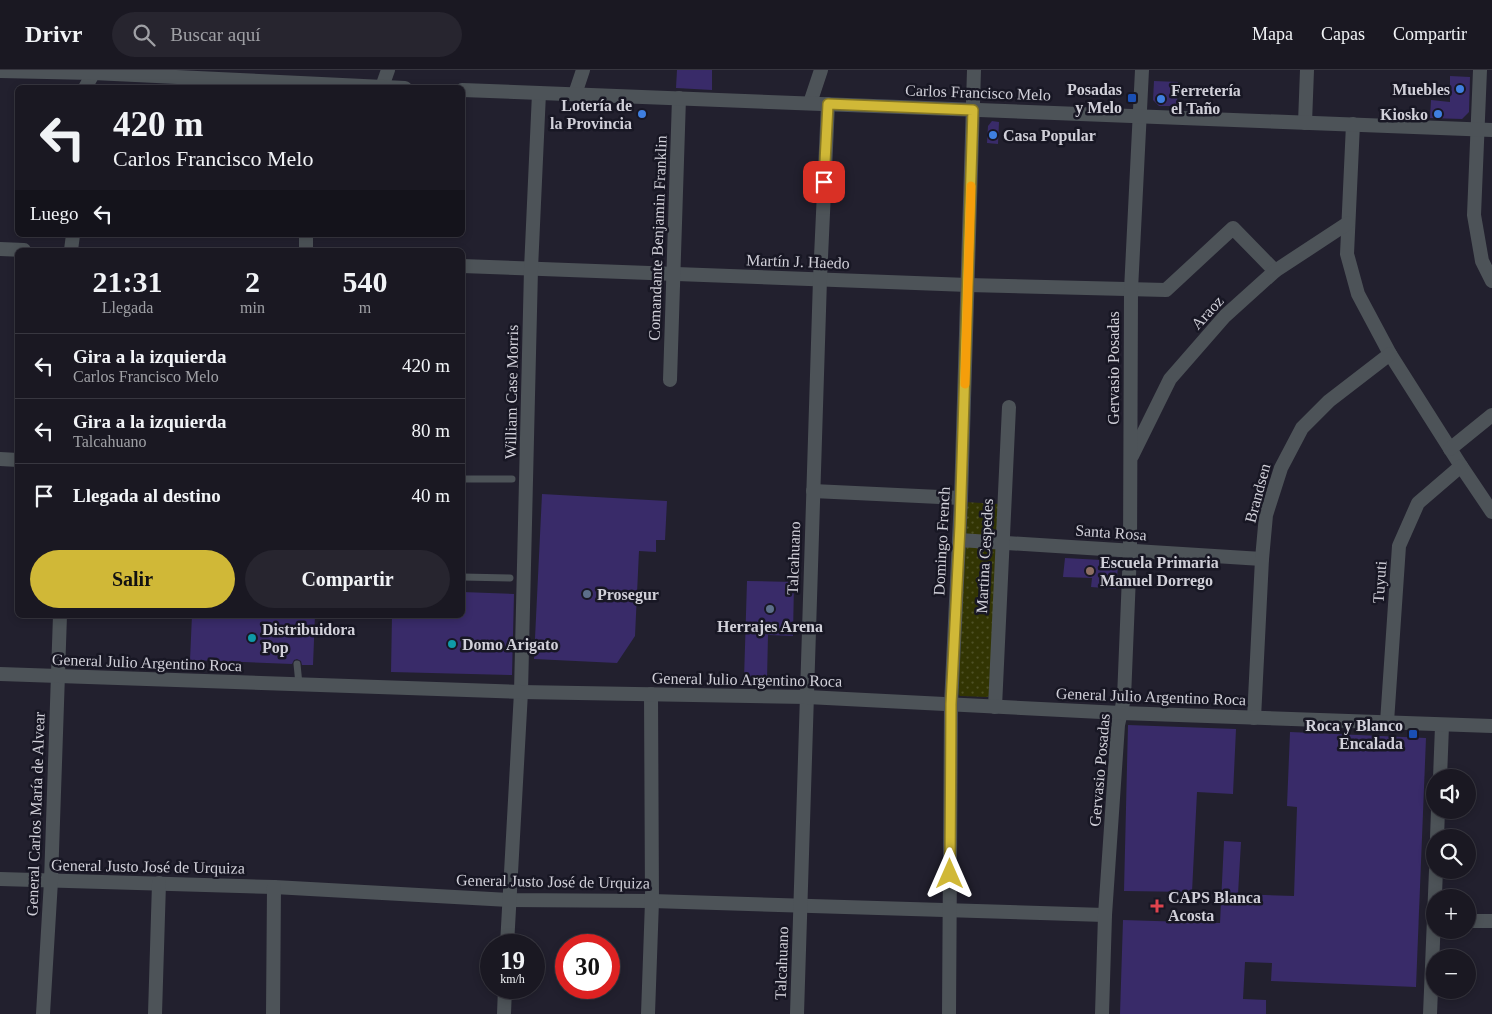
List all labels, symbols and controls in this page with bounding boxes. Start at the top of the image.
search box [112,12,462,57]
text: Drivr [25,21,82,47]
icon: search [130,21,158,49]
text: Buscar aquí [170,24,261,45]
text: Mapa [1252,24,1293,44]
text: Capas [1321,24,1365,44]
text: Compartir [1393,24,1467,44]
street label: Carlos Francisco Melo [905,81,1051,104]
place label: Posadas y Melo [1067,81,1122,117]
place label: Muebles [1392,81,1450,98]
place label: Ferretería el Taño [1171,82,1241,117]
marker: Muebles [1454,83,1466,95]
marker: Posadas y Melo [1126,92,1138,104]
marker: Ferretería el Taño [1155,93,1167,105]
place label: Lotería de la Provincia [550,97,632,132]
icon: left [30,105,95,170]
text: 420 m [113,105,203,144]
place label: Kiosko [1380,106,1428,123]
marker: Lotería de la Provincia [636,108,648,120]
marker: Kiosko [1432,108,1444,120]
place label: Casa Popular [1003,127,1096,145]
marker: Casa Popular [987,129,999,141]
street label: Comandante Benjamin Franklin [645,135,671,341]
text: Carlos Francisco Melo [113,146,313,171]
pin [803,161,845,203]
icon: arrive [810,168,838,196]
icon: left [89,200,117,228]
text: Luego [30,203,79,224]
street label: Martín J. Haedo [746,251,850,272]
text: 21:31 [93,265,163,298]
text: 2 [245,265,260,298]
text: 540 [342,265,387,298]
street label: Araoz [1188,292,1227,332]
text: Llegada [102,299,153,316]
text: min [240,299,265,316]
text: m [359,299,371,316]
street label: Gervasio Posadas [1105,311,1122,425]
street label: William Case Morris [502,325,521,459]
text: Gira a la izquierda [73,346,227,367]
icon: left [30,352,58,380]
text: 420 m [402,355,450,376]
text: Carlos Francisco Melo [73,368,219,385]
text: Gira a la izquierda [73,411,227,432]
icon: left [30,417,58,445]
text: 80 m [411,420,450,441]
text: Talcahuano [73,433,147,450]
street label: Brandsen [1241,462,1274,525]
icon: arrive [30,482,58,510]
text: Llegada al destino [73,485,221,506]
text: 40 m [411,485,450,506]
street label: Domingo French [930,486,954,596]
street label: Martina Cespedes [973,498,997,614]
street label: Talcahuano [784,521,803,595]
street label: Santa Rosa [1075,522,1147,543]
button: Salir [30,550,235,608]
button: Compartir [245,550,450,608]
place label: Escuela Primaria Manuel Dorrego [1100,554,1219,590]
street label: Tuyuti [1370,560,1390,604]
marker: Escuela Primaria Manuel Dorrego [1084,565,1096,577]
place label: Prosegur [597,586,659,604]
marker: Prosegur [581,588,593,600]
marker: Herrajes Arena [764,603,776,615]
place label: Herrajes Arena [717,618,823,636]
place label: Distribuidora Pop [262,621,355,657]
marker: Distribuidora Pop [246,632,258,644]
place label: Domo Arigato [462,636,558,654]
marker: Domo Arigato [446,638,458,650]
street label: General Julio Argentino Roca [52,651,242,675]
street label: General Julio Argentino Roca [652,669,842,691]
street label: General Julio Argentino Roca [1056,685,1246,709]
street label: General Carlos María de Alvear [23,711,48,916]
street label: Gervasio Posadas [1086,713,1113,827]
place label: Roca y Blanco Encalada [1305,717,1403,752]
marker: Roca y Blanco Encalada [1407,728,1419,740]
map controls [1426,769,1476,999]
button: sound [1426,769,1476,819]
button: search [1426,829,1476,879]
position arrow [923,847,975,899]
street label: General Justo José de Urquiza [51,856,245,878]
street label: General Justo José de Urquiza [456,871,650,893]
place label: CAPS Blanca Acosta [1168,889,1261,924]
button: + [1426,889,1476,939]
marker: CAPS Blanca Acosta [1150,899,1164,913]
street label: Talcahuano [772,926,791,1000]
speed limit sign: 30 [555,934,620,999]
text: 19 [500,947,525,974]
button: − [1426,949,1476,999]
text: km/h [500,972,525,986]

